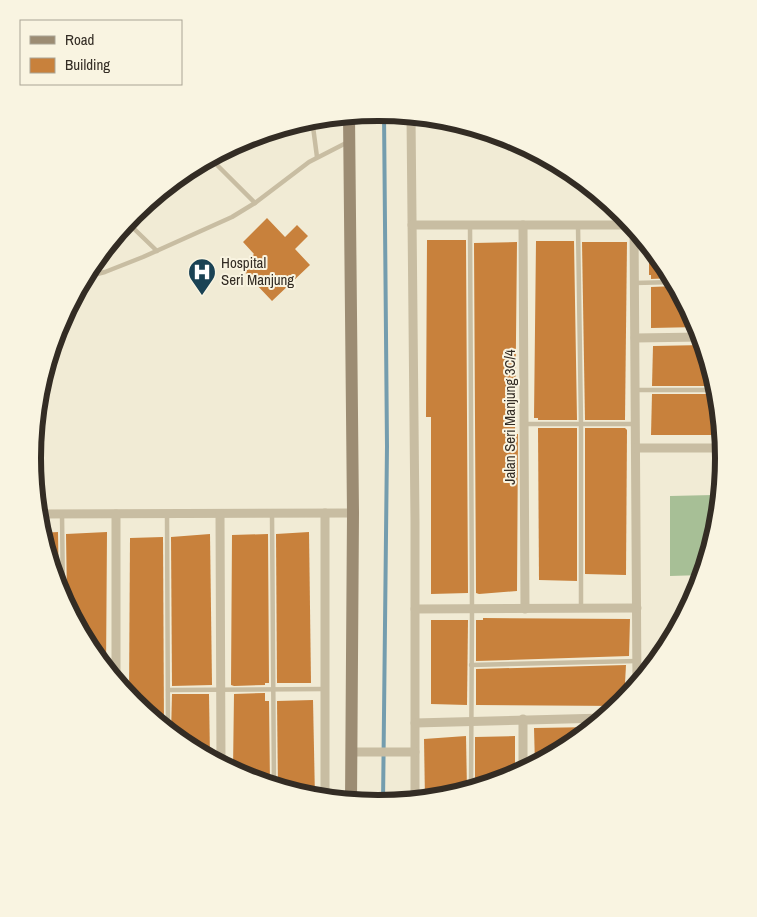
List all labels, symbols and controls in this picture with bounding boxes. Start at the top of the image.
legend [20,20,182,85]
text: Road [65,29,94,50]
text: Building [65,54,110,75]
place label: Hospital Seri Manjung [221,252,294,290]
hospital icon: Hospital Seri Manjung [187,257,217,296]
street label: Jalan Seri Manjung 3C/4 [499,349,520,485]

